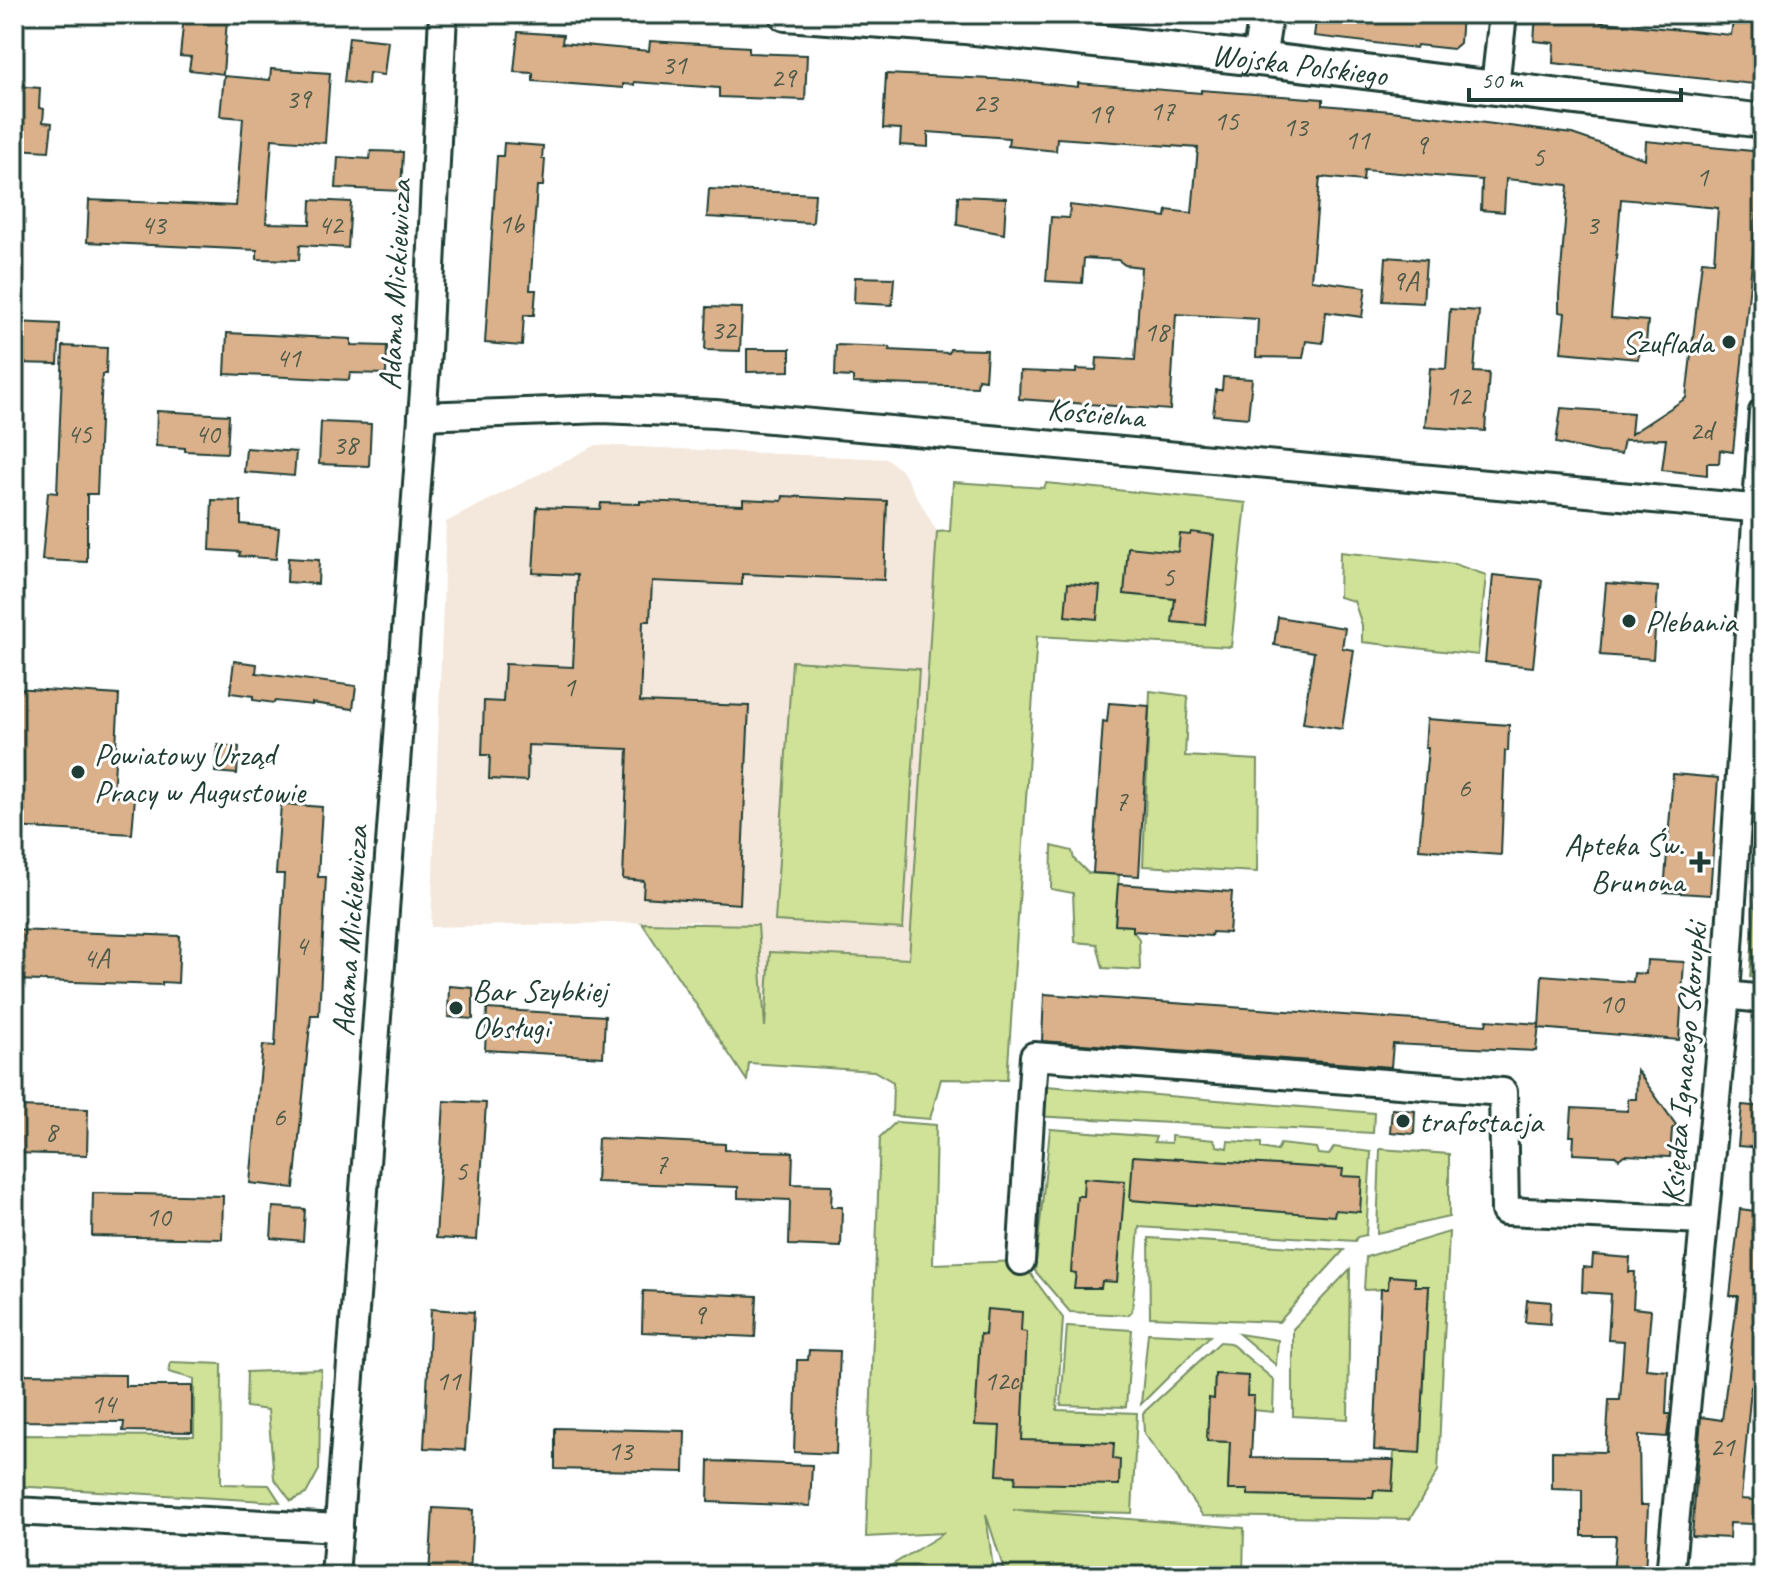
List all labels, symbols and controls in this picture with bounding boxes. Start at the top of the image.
street label: Wojska Polskiego [1210,33,1391,95]
house number: 31 [661,47,688,82]
scale bar [1469,52,1681,102]
house number: 29 [770,60,798,95]
text: 50 m [1481,65,1524,95]
house number: 39 [285,81,313,116]
house number: 23 [972,85,1000,120]
house number: 17 [1149,93,1176,128]
house number: 19 [1087,96,1115,131]
house number: 15 [1213,103,1240,138]
house number: 13 [1282,109,1310,144]
house number: 11 [1344,122,1371,157]
house number: 9 [1415,127,1430,162]
house number: 5 [1532,139,1546,174]
house number: 1 [1696,159,1710,194]
street label: Adama Mickiewicza [369,177,421,391]
house number: 1b [499,206,525,241]
house number: 43 [140,207,168,242]
house number: 42 [317,207,345,242]
house number: 3 [1586,207,1601,242]
house number: 9A [1392,263,1420,298]
house number: 32 [710,312,738,347]
house number: 18 [1143,314,1171,349]
place label: Szuflada [1622,322,1716,363]
marker: Szuflada [1720,333,1738,351]
house number: 41 [275,340,302,375]
house number: 12 [1445,378,1473,413]
street label: Kościelna [1046,388,1149,438]
house number: 2d [1689,413,1717,448]
house number: 45 [66,416,93,451]
house number: 40 [194,416,222,451]
house number: 38 [332,427,360,462]
house number: 5 [1162,559,1176,594]
place label: Plebania [1645,601,1739,642]
marker: Plebania [1620,612,1638,630]
house number: 1 [563,669,577,704]
place label: Powiatowy Urząd Pracy w Augustowie [94,734,307,812]
marker: Powiatowy Urząd Pracy w Augustowie [69,763,87,781]
house number: 6 [1458,770,1472,805]
house number: 7 [1115,783,1129,818]
street label: Adama Mickiewicza [322,822,378,1038]
place label: Apteka Św. Brunona [1564,824,1687,902]
marker: Apteka Św. Brunona [1691,853,1709,871]
street label: Księdza Ignacego Skorupki [1651,917,1717,1205]
house number: 4 [295,928,310,963]
house number: 4A [83,940,111,975]
place label: Bar Szybkiej Obsługi [472,970,610,1048]
house number: 10 [1598,986,1626,1021]
marker: Bar Szybkiej Obsługi [447,999,465,1017]
house number: 6 [273,1099,287,1134]
place label: trafostacja [1419,1101,1545,1142]
marker: trafostacja [1394,1112,1412,1130]
house number: 8 [45,1114,60,1149]
house number: 7 [655,1146,669,1181]
house number: 5 [455,1153,469,1188]
house number: 10 [145,1199,173,1234]
house number: 9 [693,1297,708,1332]
house number: 11 [435,1363,462,1398]
house number: 12c [983,1363,1021,1398]
house number: 14 [90,1386,118,1421]
house number: 21 [1709,1429,1736,1464]
house number: 13 [607,1433,635,1468]

